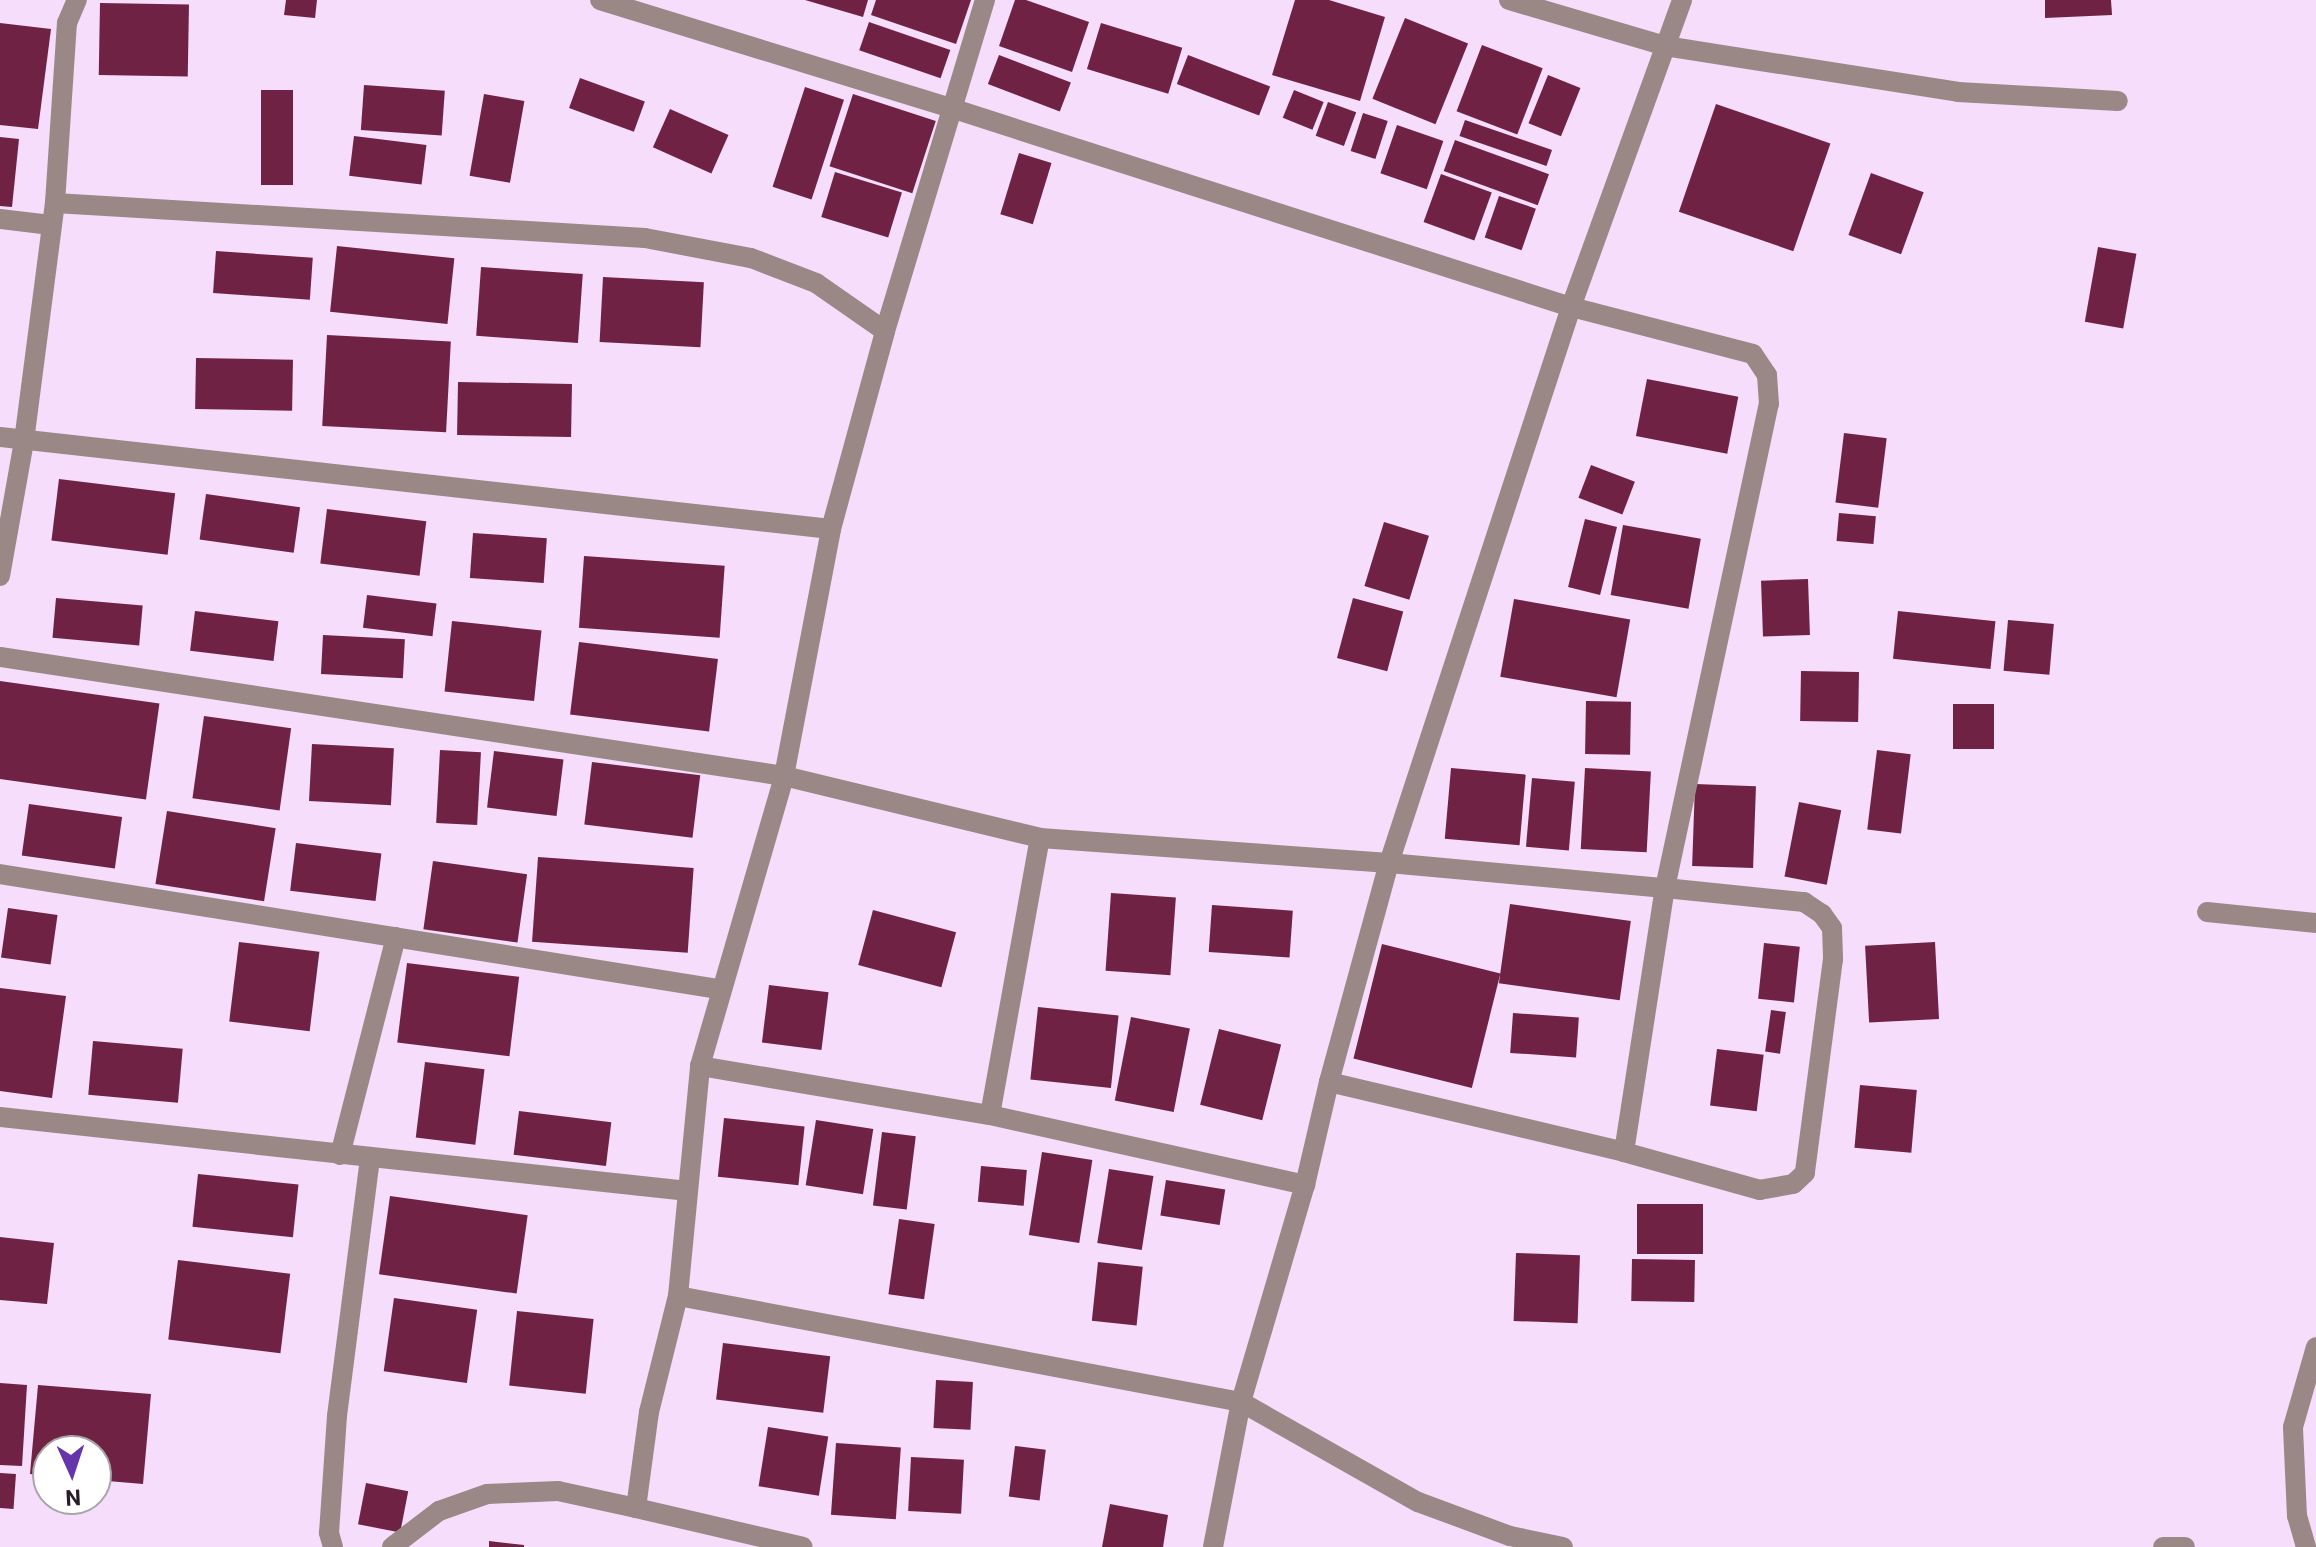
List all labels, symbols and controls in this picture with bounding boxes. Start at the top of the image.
north arrow [32,1435,112,1515]
text: N [65,1485,82,1510]

